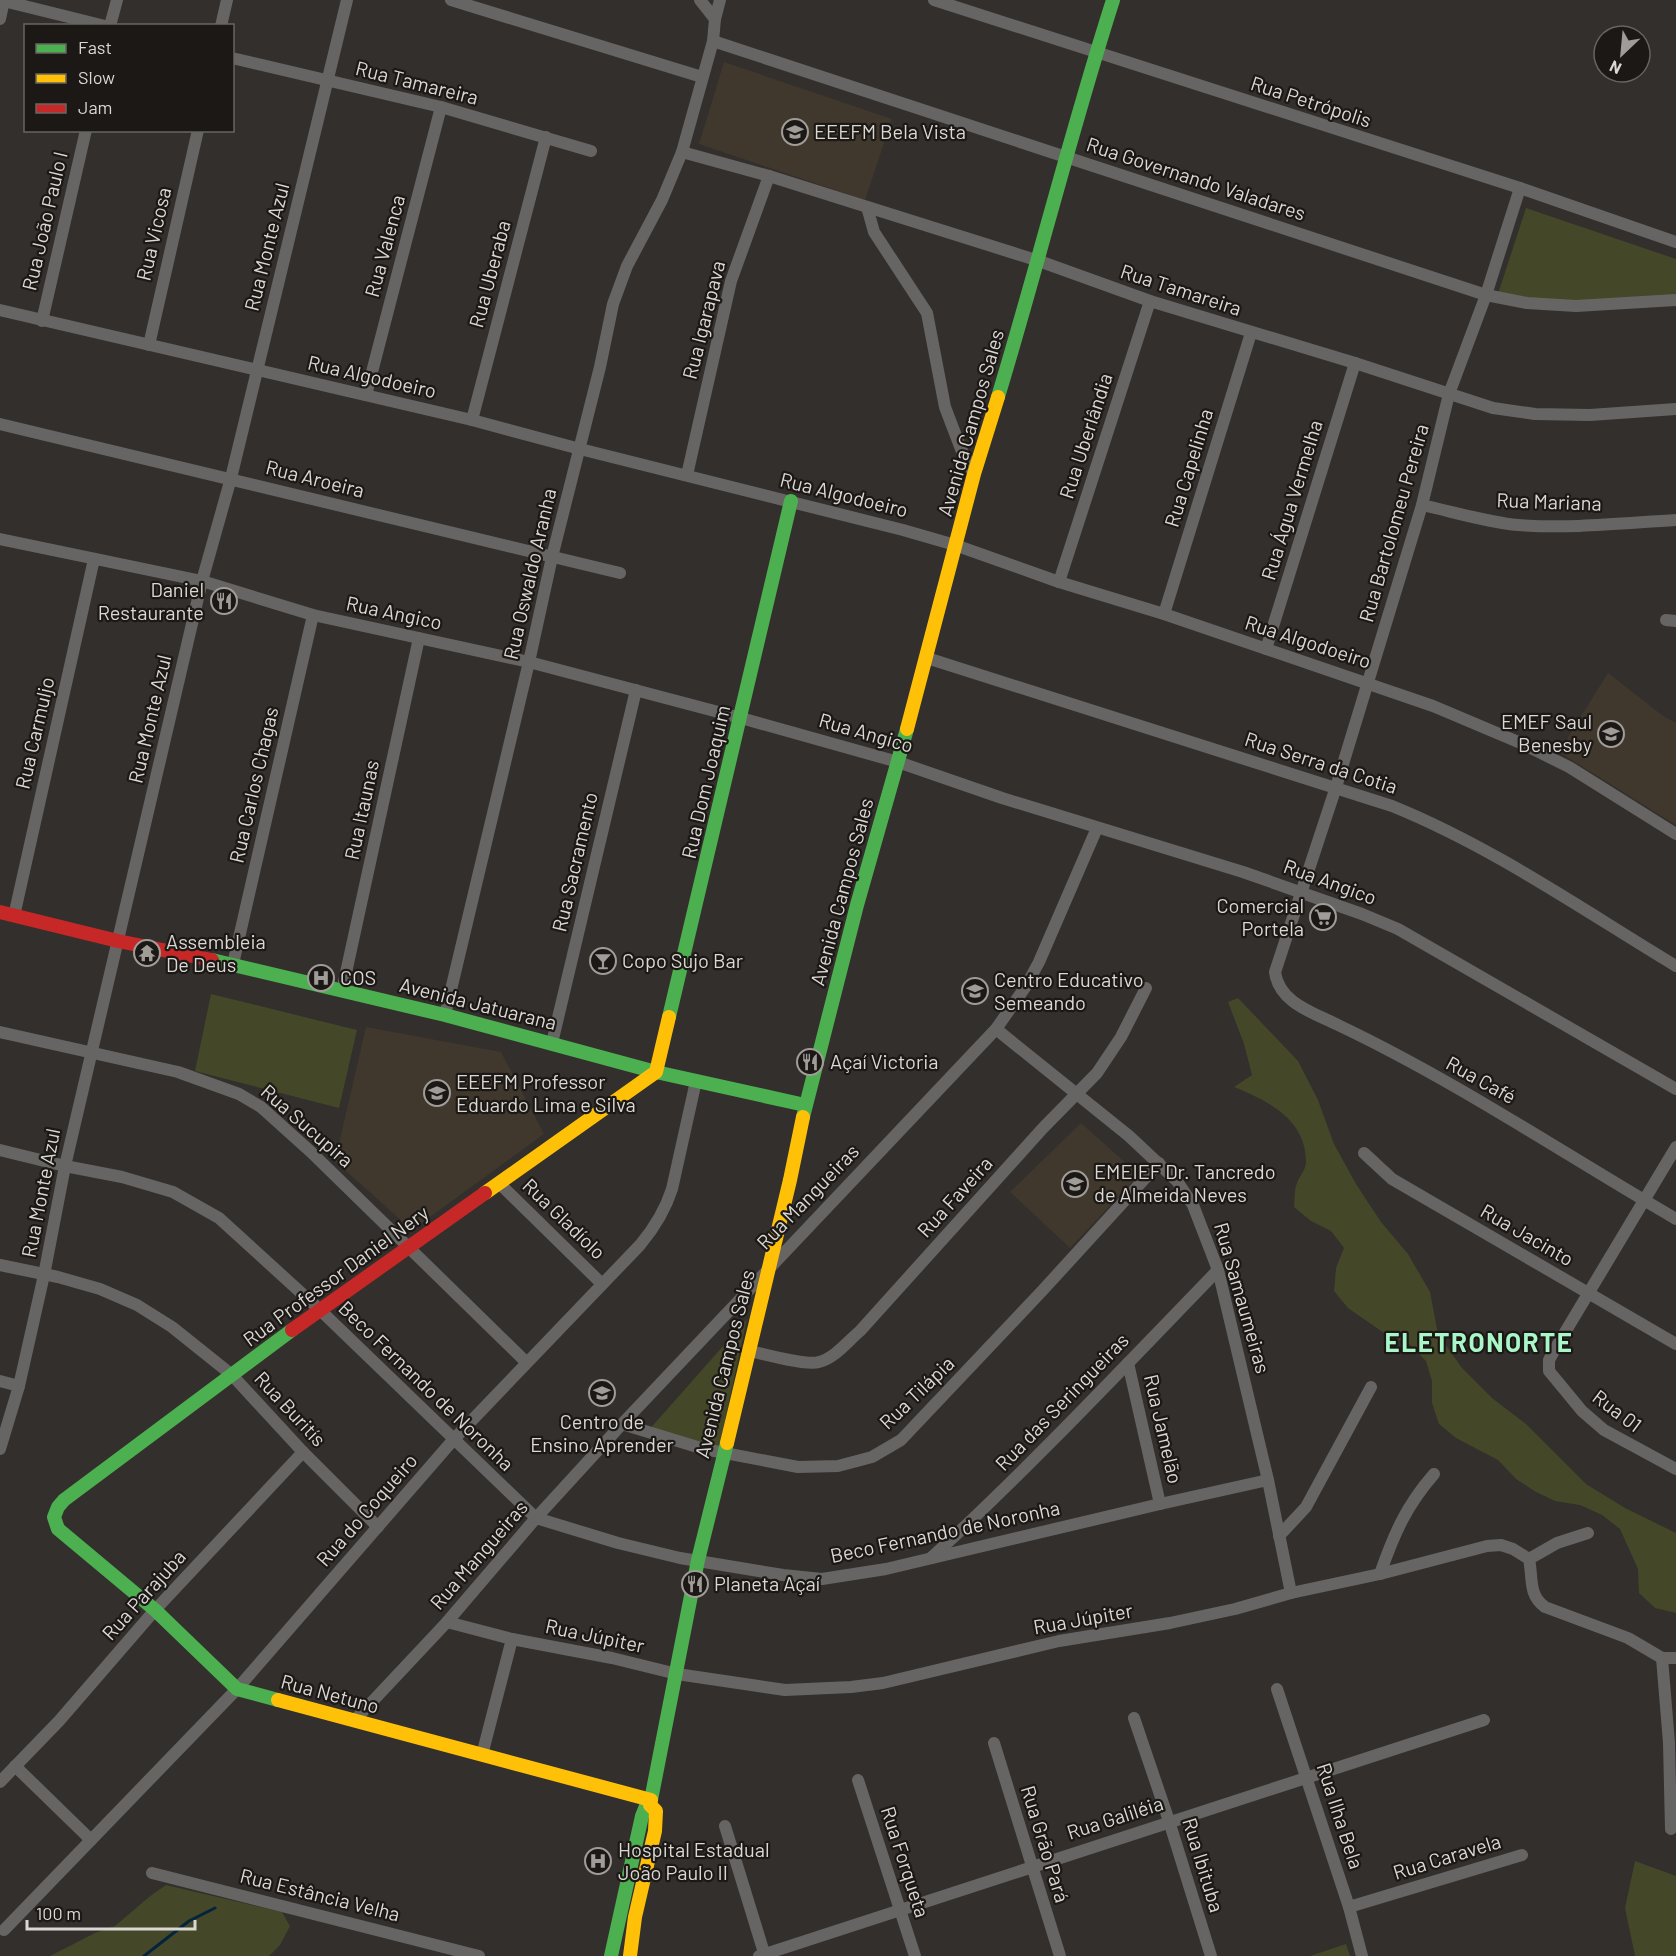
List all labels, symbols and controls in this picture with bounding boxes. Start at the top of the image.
legend [24,24,234,132]
north arrow [1592,24,1652,84]
text: Fast [78,36,112,58]
street label: Rua Tamareira [353,55,481,109]
text: N [1606,57,1624,79]
text: Slow [78,66,115,88]
street label: Rua Petrópolis [1248,70,1375,132]
text: Jam [78,96,112,118]
school or university icon: EEEFM Bela Vista [780,117,810,147]
place label: EEEFM Bela Vista [814,119,966,143]
street label: Rua Governando Valadares [1084,131,1309,225]
street label: Rua João Paulo I [16,149,72,293]
street label: Rua Monte Azul [239,180,294,313]
street label: Rua Vicosa [131,185,175,283]
street label: Rua Valenca [359,192,409,299]
street label: Rua Uberaba [463,217,515,330]
street label: Rua Igarapava [677,258,729,382]
street label: Rua Tamareira [1118,258,1245,320]
street label: Avenida Campos Sales [932,327,1008,519]
street label: Rua Algodoeiro [306,350,439,402]
street label: Rua Uberlândia [1053,370,1117,501]
street label: Rua Capelinha [1159,406,1217,530]
street label: Rua Água Vermelha [1255,417,1327,583]
street label: Rua Bartolomeu Pereira [1353,421,1433,625]
street label: Rua Aroeira [264,454,367,502]
street label: Rua Algodoeiro [778,467,911,522]
street label: Rua Oswaldo Aranha [498,486,560,662]
street label: Rua Mariana [1496,487,1602,515]
place label: Daniel Restaurante [98,577,204,624]
restaurant icon: Daniel Restaurante [209,586,239,616]
street label: Rua Angico [344,590,444,634]
street label: Rua Algodoeiro [1242,609,1374,673]
street label: Rua Monte Azul [123,652,175,785]
street label: Rua Carmuljo [9,674,59,791]
street label: Rua Dom Joaquim [676,703,734,861]
street label: Rua Carlos Chagas [223,704,283,865]
street label: Rua Angico [816,707,916,757]
place label: EMEF Saul Benesby [1501,709,1592,756]
school or university icon: EMEF Saul Benesby [1596,719,1626,749]
street label: Rua Serra da Cotia [1242,726,1401,798]
street label: Rua Itaunas [339,758,383,862]
street label: Rua Sacramento [546,790,602,934]
street label: Avenida Campos Sales [804,795,878,988]
street label: Rua Angico [1281,853,1380,909]
place label: Comercial Portela [1216,893,1304,940]
supermarket icon: Comercial Portela [1308,902,1338,932]
place label: Assembleia De Deus [166,929,266,976]
temple icon: Assembleia De Deus [132,938,162,968]
bar icon: Copo Sujo Bar [588,946,618,976]
place label: Copo Sujo Bar [622,948,743,972]
hospital icon: COS [306,963,336,993]
place label: COS [340,965,376,989]
place label: Centro Educativo Semeando [994,967,1144,1014]
street label: Avenida Jatuarana [397,972,559,1034]
school or university icon: Centro Educativo Semeando [960,976,990,1006]
restaurant icon: Açaí Victoria [795,1047,825,1077]
place label: Açaí Victoria [830,1049,939,1073]
street label: Rua Café [1442,1050,1521,1108]
place label: EEEFM Professor Eduardo Lima e Silva [456,1069,636,1116]
school or university icon: EEEFM Professor Eduardo Lima e Silva [422,1078,452,1108]
street label: Rua Sucupira [257,1079,359,1172]
street label: Rua Monte Azul [16,1126,64,1259]
street label: Rua Mangueiras [751,1139,863,1254]
street label: Rua Faveira [912,1151,997,1242]
place label: EMEIEF Dr. Tancredo de Almeida Neves [1094,1159,1276,1206]
school or university icon: EMEIEF Dr. Tancredo de Almeida Neves [1060,1169,1090,1199]
street label: Rua Gladíolo [518,1173,611,1264]
street label: Rua Jacinto [1477,1198,1578,1270]
street label: Rua Professor Daniel Nery [238,1200,433,1351]
street label: Rua Samaumeiras [1210,1220,1276,1376]
street label: Avenida Campos Sales [689,1267,759,1460]
street label: Beco Fernando de Noronha [334,1295,519,1475]
district label: ELETRONORTE [1385,1326,1573,1357]
street label: Rua das Seringueiras [990,1328,1133,1475]
street label: Rua Tilápia [874,1351,959,1434]
street label: Rua Buritís [250,1366,331,1451]
street label: Rua Jamelão [1140,1372,1188,1486]
school or university icon: Centro de Ensino Aprender [587,1378,617,1408]
street label: Rua 01 [1588,1384,1647,1436]
place label: Centro de Ensino Aprender [530,1409,674,1456]
street label: Rua do Coqueiro [311,1448,422,1571]
street label: Rua Mangueiras [424,1495,532,1614]
street label: Beco Fernando de Noronha [828,1495,1062,1567]
street label: Rua Parajuba [96,1544,190,1644]
restaurant icon: Planeta Açaí [680,1569,710,1599]
place label: Planeta Açaí [714,1571,820,1595]
street label: Rua Júpiter [1031,1597,1134,1639]
street label: Rua Júpiter [544,1613,647,1657]
street label: Rua Netuno [278,1668,382,1718]
street label: Rua Ilha Bela [1313,1760,1369,1872]
street label: Rua Grão Pará [1017,1782,1075,1905]
street label: Rua Galiléia [1064,1790,1166,1844]
street label: Rua Forqueta [877,1803,935,1920]
street label: Rua Ibituba [1178,1815,1230,1915]
street label: Rua Caravela [1390,1828,1503,1884]
place label: Hospital Estadual João Paulo II [618,1837,770,1884]
hospital icon: Hospital Estadual João Paulo II [583,1846,613,1876]
street label: Rua Estância Velha [238,1863,403,1925]
scale bar [27,1893,195,1931]
text: 100 m [36,1902,81,1924]

